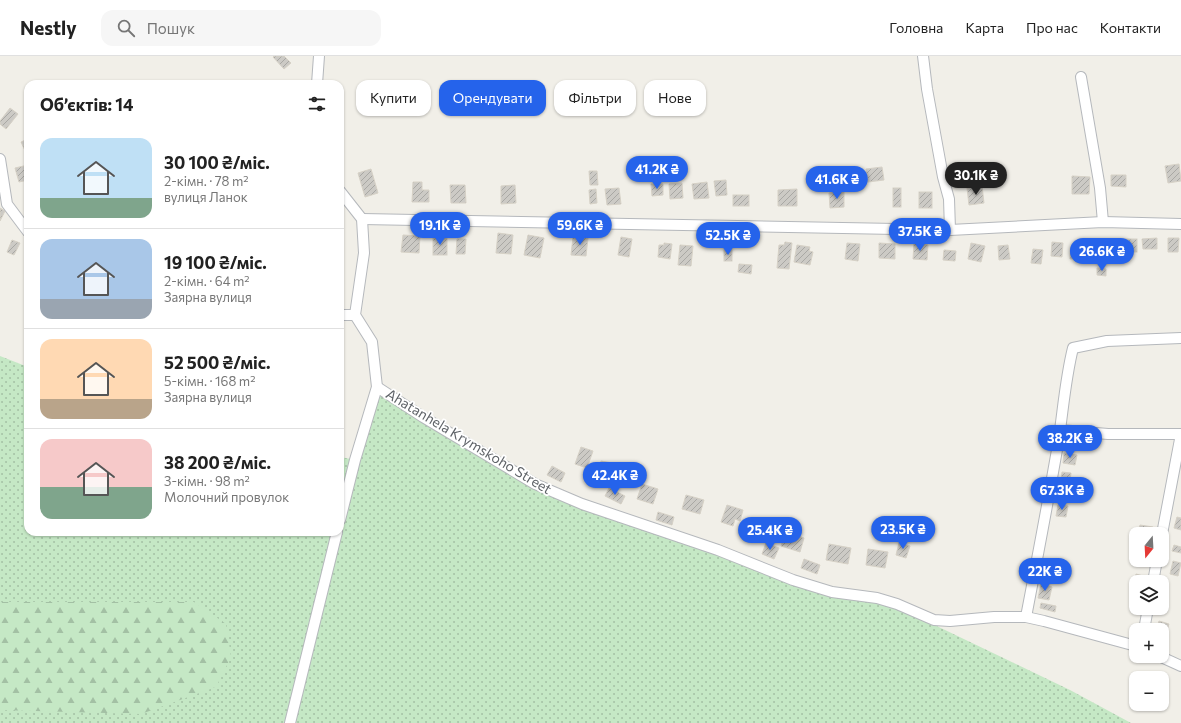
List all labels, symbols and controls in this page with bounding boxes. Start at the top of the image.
search box [101,10,381,46]
text: Nestly [20,16,77,39]
icon: search [115,17,137,39]
text: Пошук [147,19,195,37]
text: Головна [889,19,943,36]
text: Карта [965,19,1004,36]
text: Про нас [1026,19,1078,36]
text: Контакти [1100,19,1161,36]
chip: Купити [356,80,431,116]
chip: Орендувати [439,80,546,116]
chip: Фільтри [554,80,636,116]
chip: Нове [644,80,706,116]
icon: filters [306,93,328,115]
text: Об’єктів: 14 [40,94,133,115]
text: 30 100 ₴/міс. [164,152,270,173]
icon: home [72,154,120,202]
pin: 41.2K ₴ [620,156,694,190]
text: 41.2K ₴ [635,161,679,177]
pin: 30.1K ₴ [939,162,1013,196]
pin: 41.6K ₴ [800,166,874,200]
text: 30.1K ₴ [954,167,998,183]
text: 41.6K ₴ [815,171,859,187]
text: 2-кімн. · 78 m² [164,173,249,189]
text: вулиця Ланок [164,189,248,205]
pin: 19.1K ₴ [403,212,477,246]
pin: 59.6K ₴ [543,212,617,246]
text: 19.1K ₴ [419,217,461,233]
text: 59.6K ₴ [557,217,603,233]
pin: 37.5K ₴ [883,218,957,252]
pin: 52.5K ₴ [691,222,765,256]
text: 37.5K ₴ [898,223,942,239]
text: 52.5K ₴ [705,227,751,243]
pin: 26.6K ₴ [1065,238,1139,272]
text: 26.6K ₴ [1079,243,1125,259]
text: 19 100 ₴/міс. [164,252,267,273]
icon: home [72,255,120,303]
text: 2-кімн. · 64 m² [164,273,250,289]
text: Заярна вулиця [164,289,252,305]
text: 52 500 ₴/міс. [164,352,270,373]
icon: home [72,355,120,403]
text: 5-кімн. · 168 m² [164,373,255,389]
street label: Ahatanhela Krymskoho Street [383,385,555,497]
text: Заярна вулиця [164,389,252,405]
pin: 38.2K ₴ [1033,425,1107,459]
text: 38.2K ₴ [1047,430,1093,446]
text: 38 200 ₴/міс. [164,452,271,473]
icon: home [72,455,120,503]
pin: 42.4K ₴ [578,462,652,496]
text: 42.4K ₴ [592,467,638,483]
text: 3-кімн. · 98 m² [164,473,250,489]
pin: 67.3K ₴ [1025,477,1099,511]
text: 67.3K ₴ [1040,482,1084,498]
text: Молочний провулок [164,489,289,505]
pin: 23.5K ₴ [866,516,940,550]
pin: 25.4K ₴ [733,517,807,551]
text: 23.5K ₴ [880,521,926,537]
text: 25.4K ₴ [747,522,793,538]
north arrow [1129,527,1169,567]
map controls [1129,527,1169,711]
pin: 22K ₴ [1017,558,1073,592]
text: 22K ₴ [1028,563,1062,579]
button: layers [1129,575,1169,615]
button: + [1129,623,1169,663]
button: − [1129,671,1169,711]

